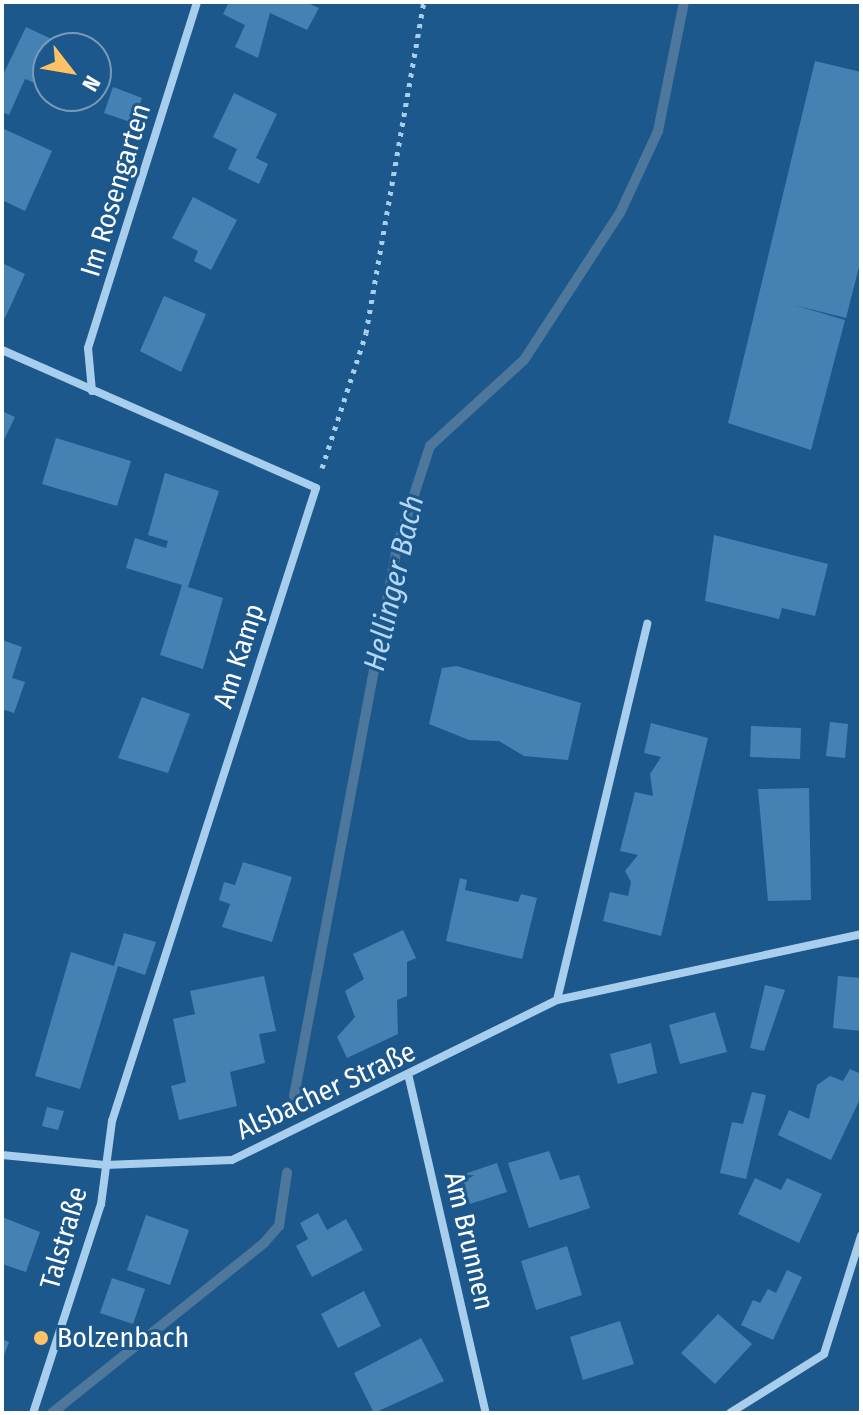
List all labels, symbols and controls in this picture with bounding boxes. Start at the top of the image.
north arrow [32,32,112,112]
text: N [76,71,106,96]
street label: Im Rosengarten [74,99,158,281]
water label: Hellinger Bach [356,492,432,674]
street label: Am Kamp [206,600,272,712]
street label: Alsbacher Straße [231,1035,421,1147]
street label: Am Brunnen [437,1169,501,1313]
street label: Talstraße [33,1183,95,1293]
place label: Bolzenbach [57,1321,189,1355]
marker: Bolzenbach [32,1329,50,1347]

